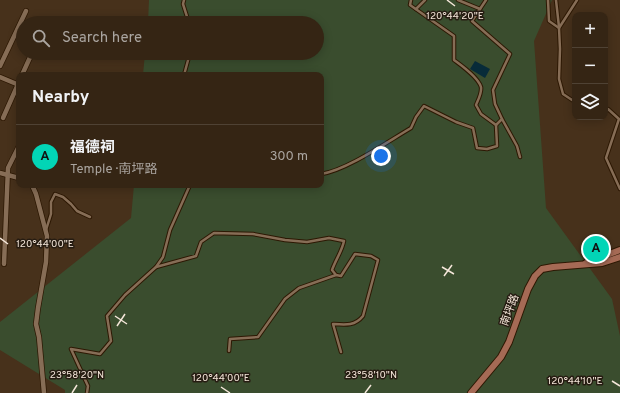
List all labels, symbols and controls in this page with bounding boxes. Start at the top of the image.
text: 120°44'20"E [426,10,484,23]
map controls [572,12,608,120]
button: + [572,12,608,48]
search box [16,16,324,60]
icon: search [30,27,52,49]
text: Search here [62,29,142,48]
button: − [572,48,608,84]
button: layers [572,84,608,120]
text: Nearby [32,87,89,109]
text: 福德祠 [70,139,115,158]
your location [371,146,391,166]
text: A [40,149,50,165]
text: 300 m [270,149,308,165]
text: Temple · 南坪路 [70,162,158,178]
pin: A [583,234,609,264]
text: 120°44'00"E [16,238,74,251]
street label: 南坪路 [498,292,522,328]
text: 23°58'20"N [50,369,104,382]
text: 23°58'10"N [345,369,397,382]
text: 120°44'00"E [192,372,250,385]
text: 120°44'10"E [547,375,603,388]

